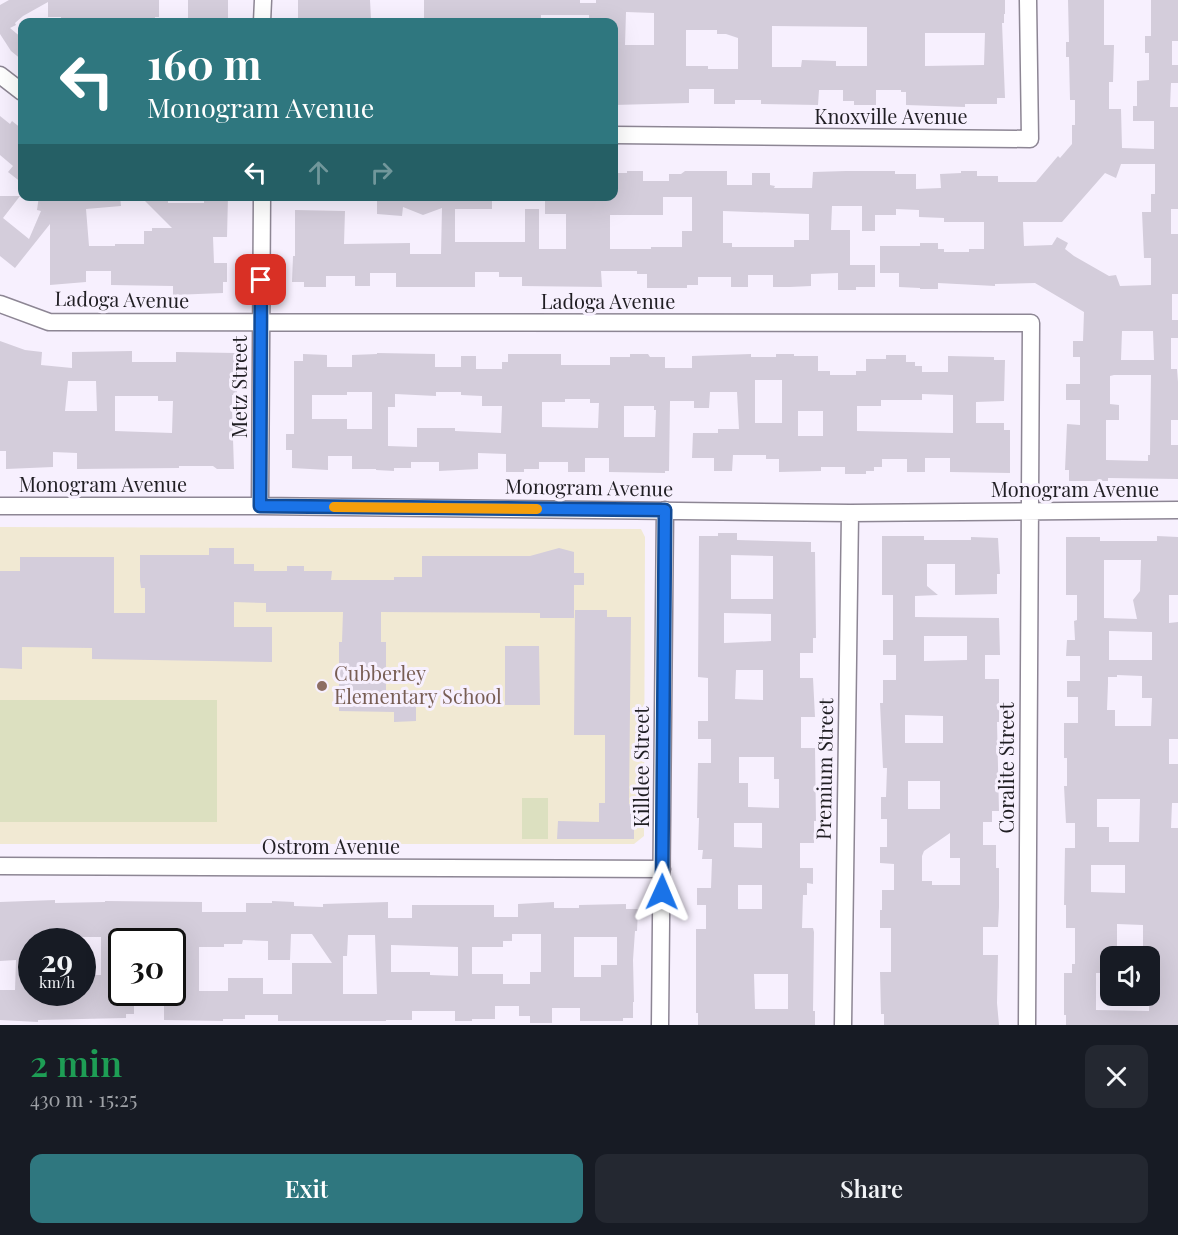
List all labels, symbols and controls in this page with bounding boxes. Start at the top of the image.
text: 160 m [147,35,262,91]
icon: left [48,42,126,120]
text: Monogram Avenue [147,89,374,125]
street label: Knoxville Avenue [814,102,968,129]
icon: left [239,156,272,189]
icon: ahead [302,156,335,189]
icon: right [365,156,398,189]
pin [235,254,286,305]
icon: arrive [244,263,277,296]
street label: Ladoga Avenue [54,284,190,313]
street label: Ladoga Avenue [541,287,675,314]
street label: Metz Street [225,335,252,438]
street label: Monogram Avenue [19,470,187,497]
street label: Monogram Avenue [505,472,673,501]
street label: Monogram Avenue [991,475,1159,502]
place label: Cubberley Elementary School [334,659,502,709]
marker: Cubberley Elementary School [315,679,329,693]
street label: Premium Street [809,697,838,840]
street label: Coralite Street [992,702,1019,834]
street label: Killdee Street [627,706,654,827]
street label: Ostrom Avenue [262,832,400,859]
position arrow [630,860,694,924]
speed limit sign: 30 [108,928,186,1006]
text: 29 [41,940,73,980]
map controls [1100,946,1160,1006]
button: sound [1100,946,1160,1006]
text: km/h [39,972,75,992]
text: 2 min [30,1038,122,1086]
button: close [1085,1045,1148,1108]
text: 430 m · 15:25 [30,1085,137,1112]
button: Exit [30,1154,583,1223]
button: Share [595,1154,1148,1223]

